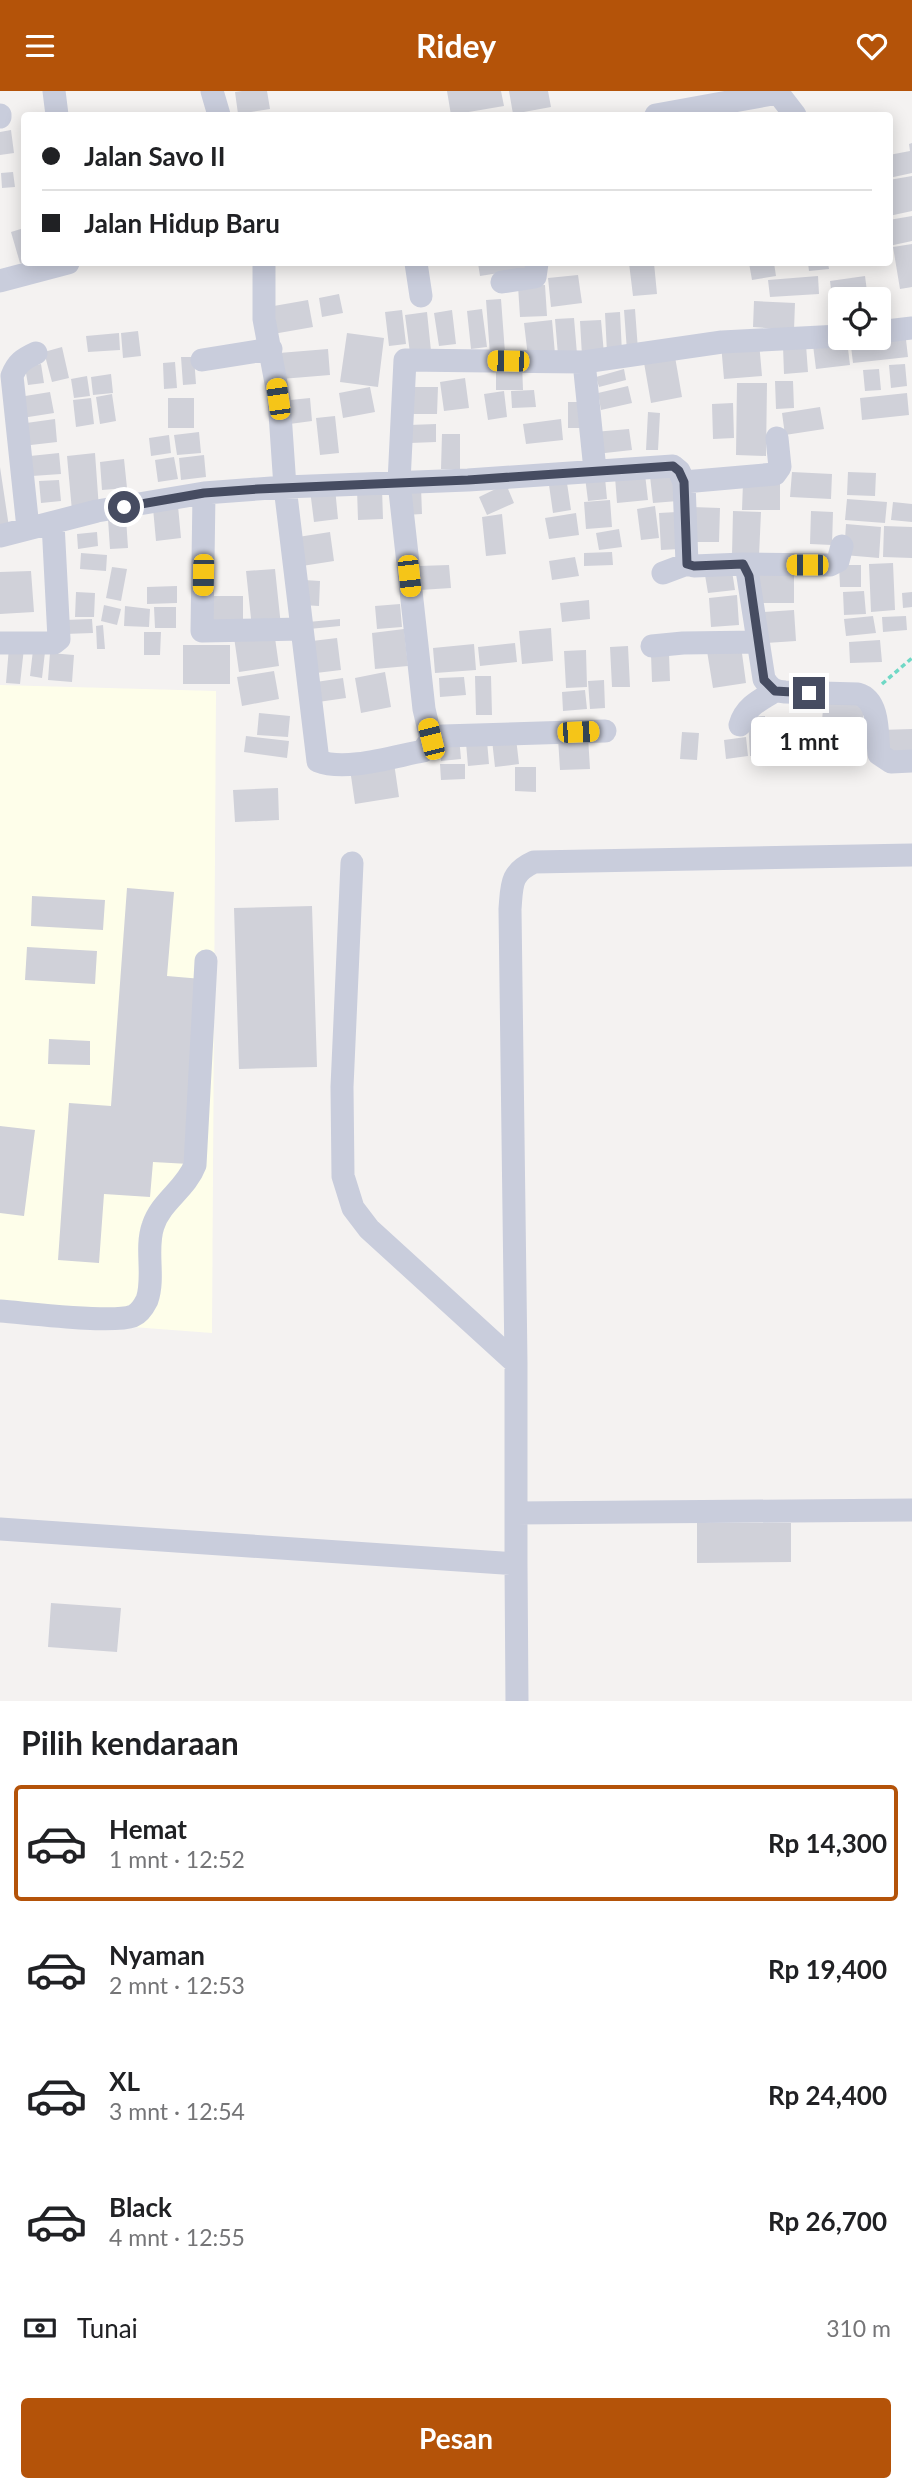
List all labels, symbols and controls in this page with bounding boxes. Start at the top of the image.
text: Ridey [416,26,496,65]
icon: menu [21,27,59,65]
icon: heart [853,27,891,65]
text: Jalan Savo II [84,140,226,172]
text: Jalan Hidup Baru [84,207,280,239]
map controls [828,287,891,350]
button: locate [828,287,891,350]
car [487,350,530,372]
car [265,377,292,421]
route start [108,491,140,523]
car [193,554,214,596]
car [397,554,422,598]
car [787,555,829,576]
route end [793,677,825,709]
car [416,716,447,762]
callout: 1 mnt [751,717,867,767]
car [557,721,600,743]
text: 1 mnt [779,727,839,755]
text: Pilih kendaraan [21,1723,239,1762]
icon: car [25,1812,88,1875]
text: Hemat [109,1813,187,1845]
text: Rp 14,300 [768,1827,887,1859]
text: 1 mnt · 12:52 [109,1845,245,1873]
icon: car [25,1938,88,2001]
text: Nyaman [109,1939,205,1971]
text: Rp 19,400 [768,1953,887,1985]
text: 2 mnt · 12:53 [109,1971,245,1999]
icon: car [25,2064,88,2127]
text: XL [109,2065,140,2097]
text: Rp 24,400 [768,2079,887,2111]
text: 3 mnt · 12:54 [109,2097,245,2125]
icon: car [25,2190,88,2253]
text: Black [109,2191,172,2223]
text: Rp 26,700 [768,2205,887,2237]
text: 4 mnt · 12:55 [109,2223,245,2251]
icon: cash [21,2309,59,2347]
text: Tunai [77,2312,138,2344]
text: 310 m [826,2314,891,2342]
button: Pesan [21,2398,891,2478]

